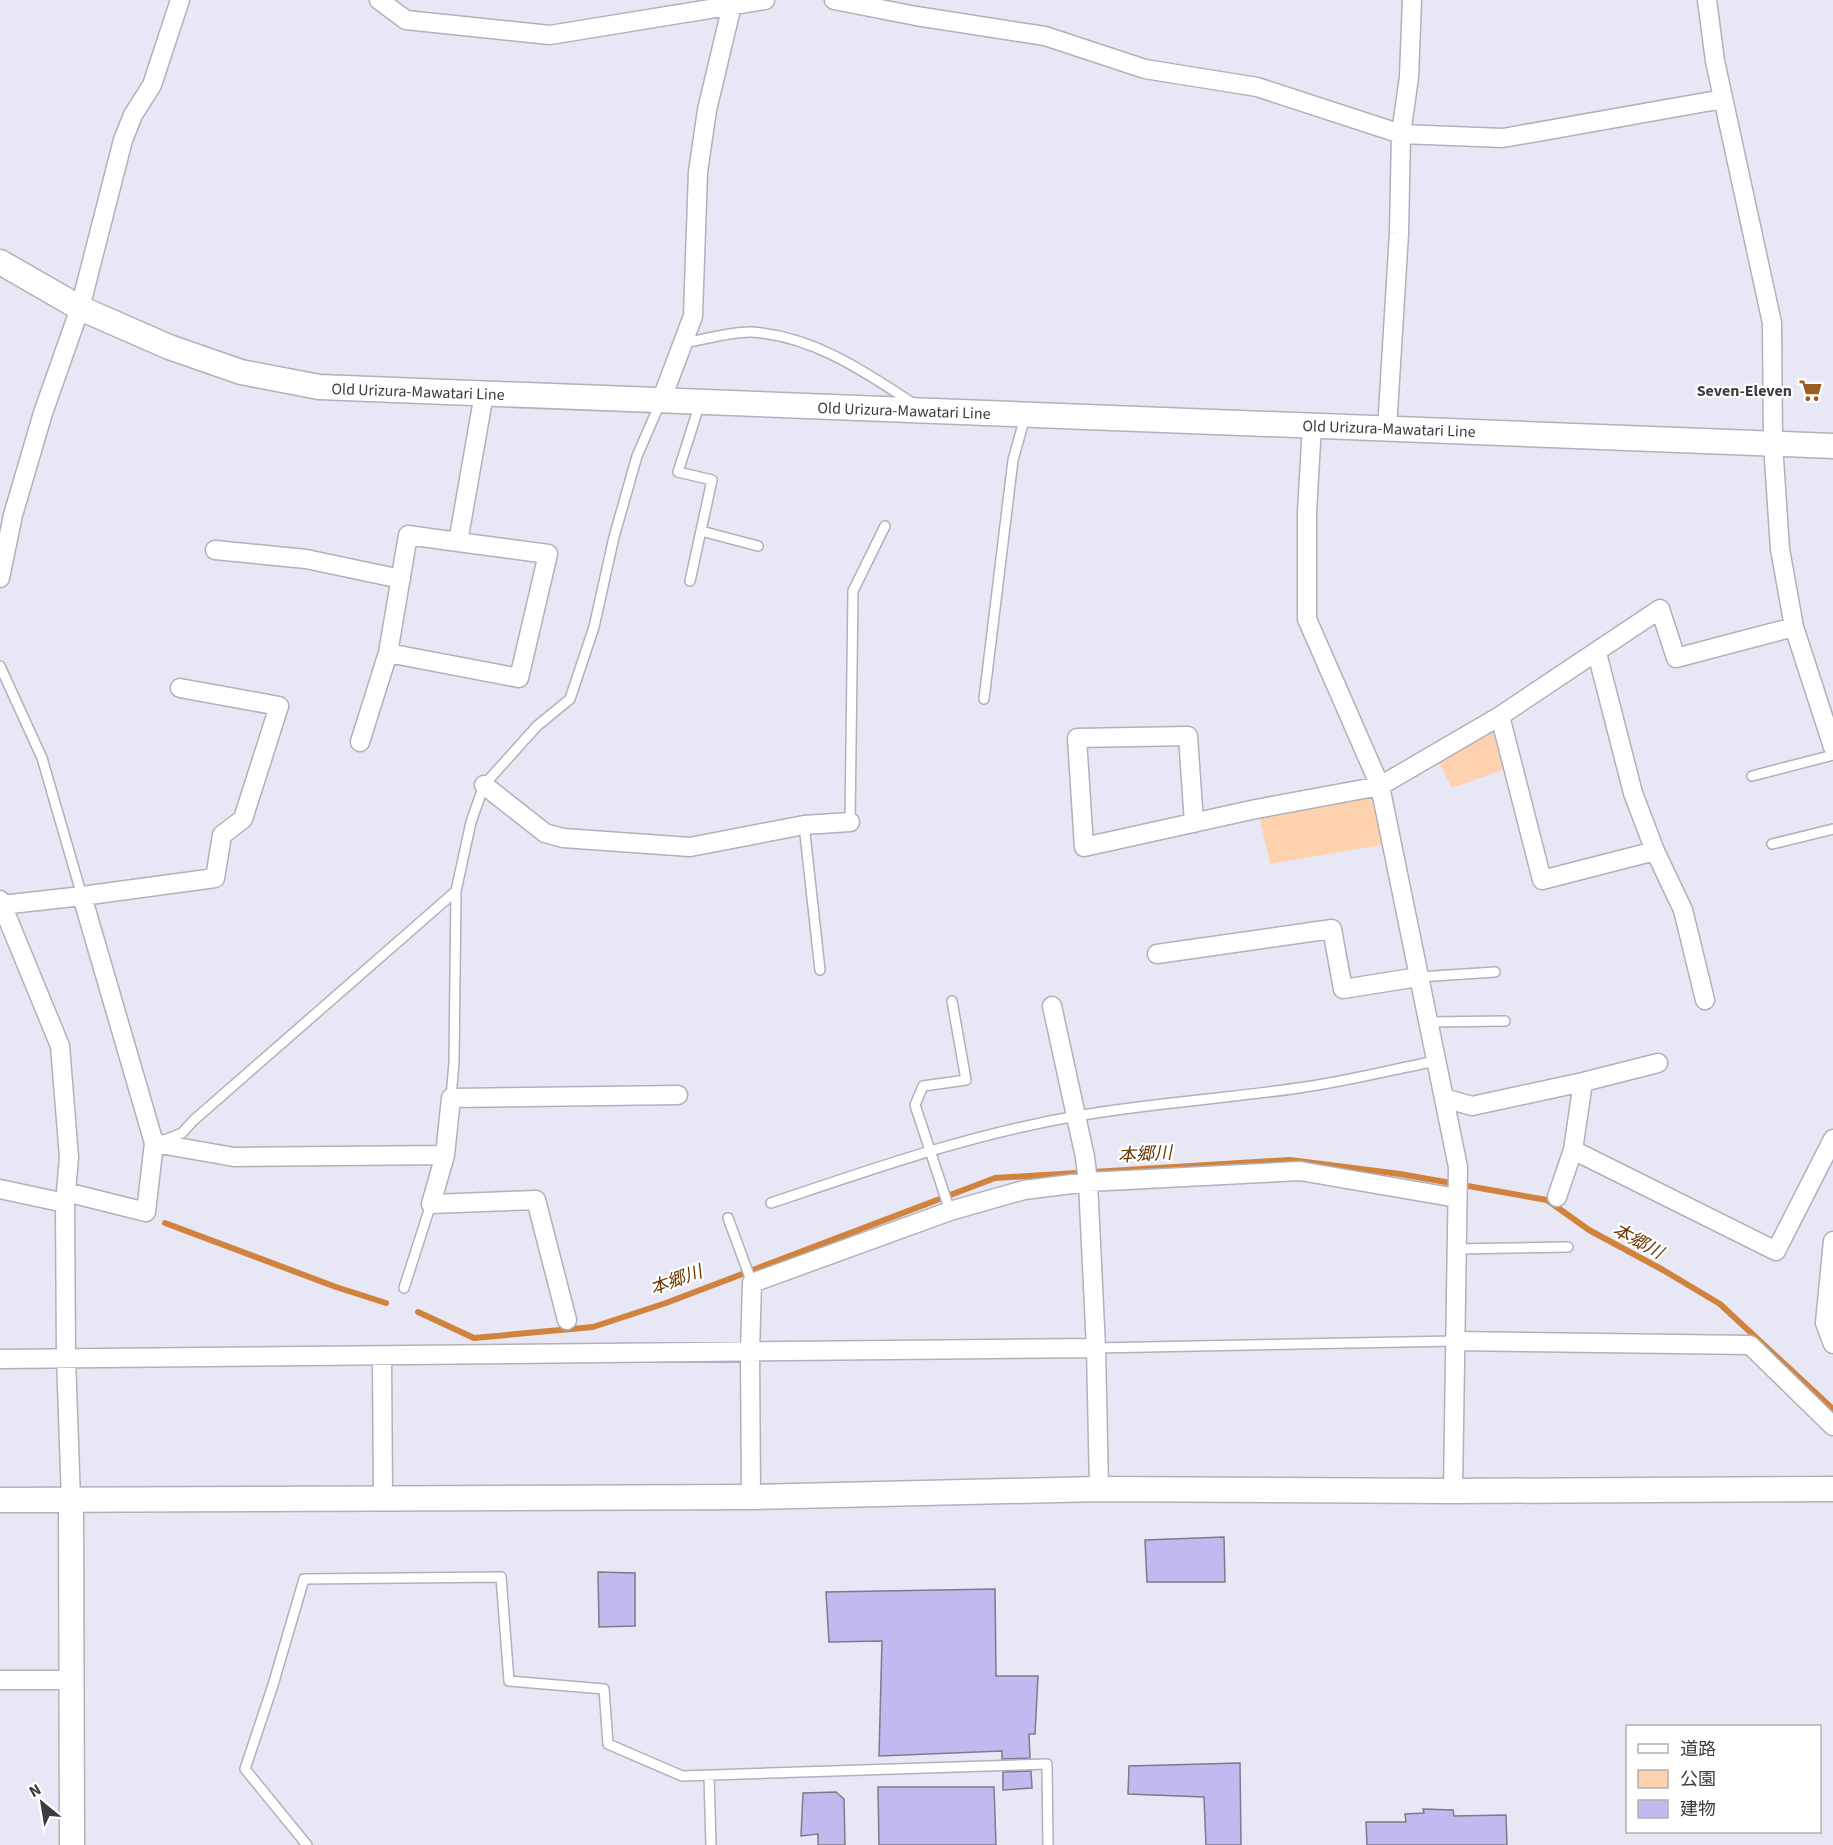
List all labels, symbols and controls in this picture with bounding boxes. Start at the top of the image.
supermarket icon: Seven-Eleven [1797,377,1823,403]
street label: Old Urizura-Mawatari Line [331,378,505,406]
place label: Seven-Eleven [1697,380,1792,402]
street label: Old Urizura-Mawatari Line [817,397,991,425]
street label: Old Urizura-Mawatari Line [1302,415,1476,443]
water label: 本郷川 [1117,1140,1175,1168]
water label: 本郷川 [1608,1217,1669,1266]
water label: 本郷川 [647,1259,708,1301]
legend [1626,1725,1821,1833]
text: 道路 [1680,1737,1716,1762]
text: 公園 [1680,1767,1716,1792]
north arrow [12,1773,72,1833]
text: N [25,1779,45,1803]
text: 建物 [1680,1797,1716,1822]

